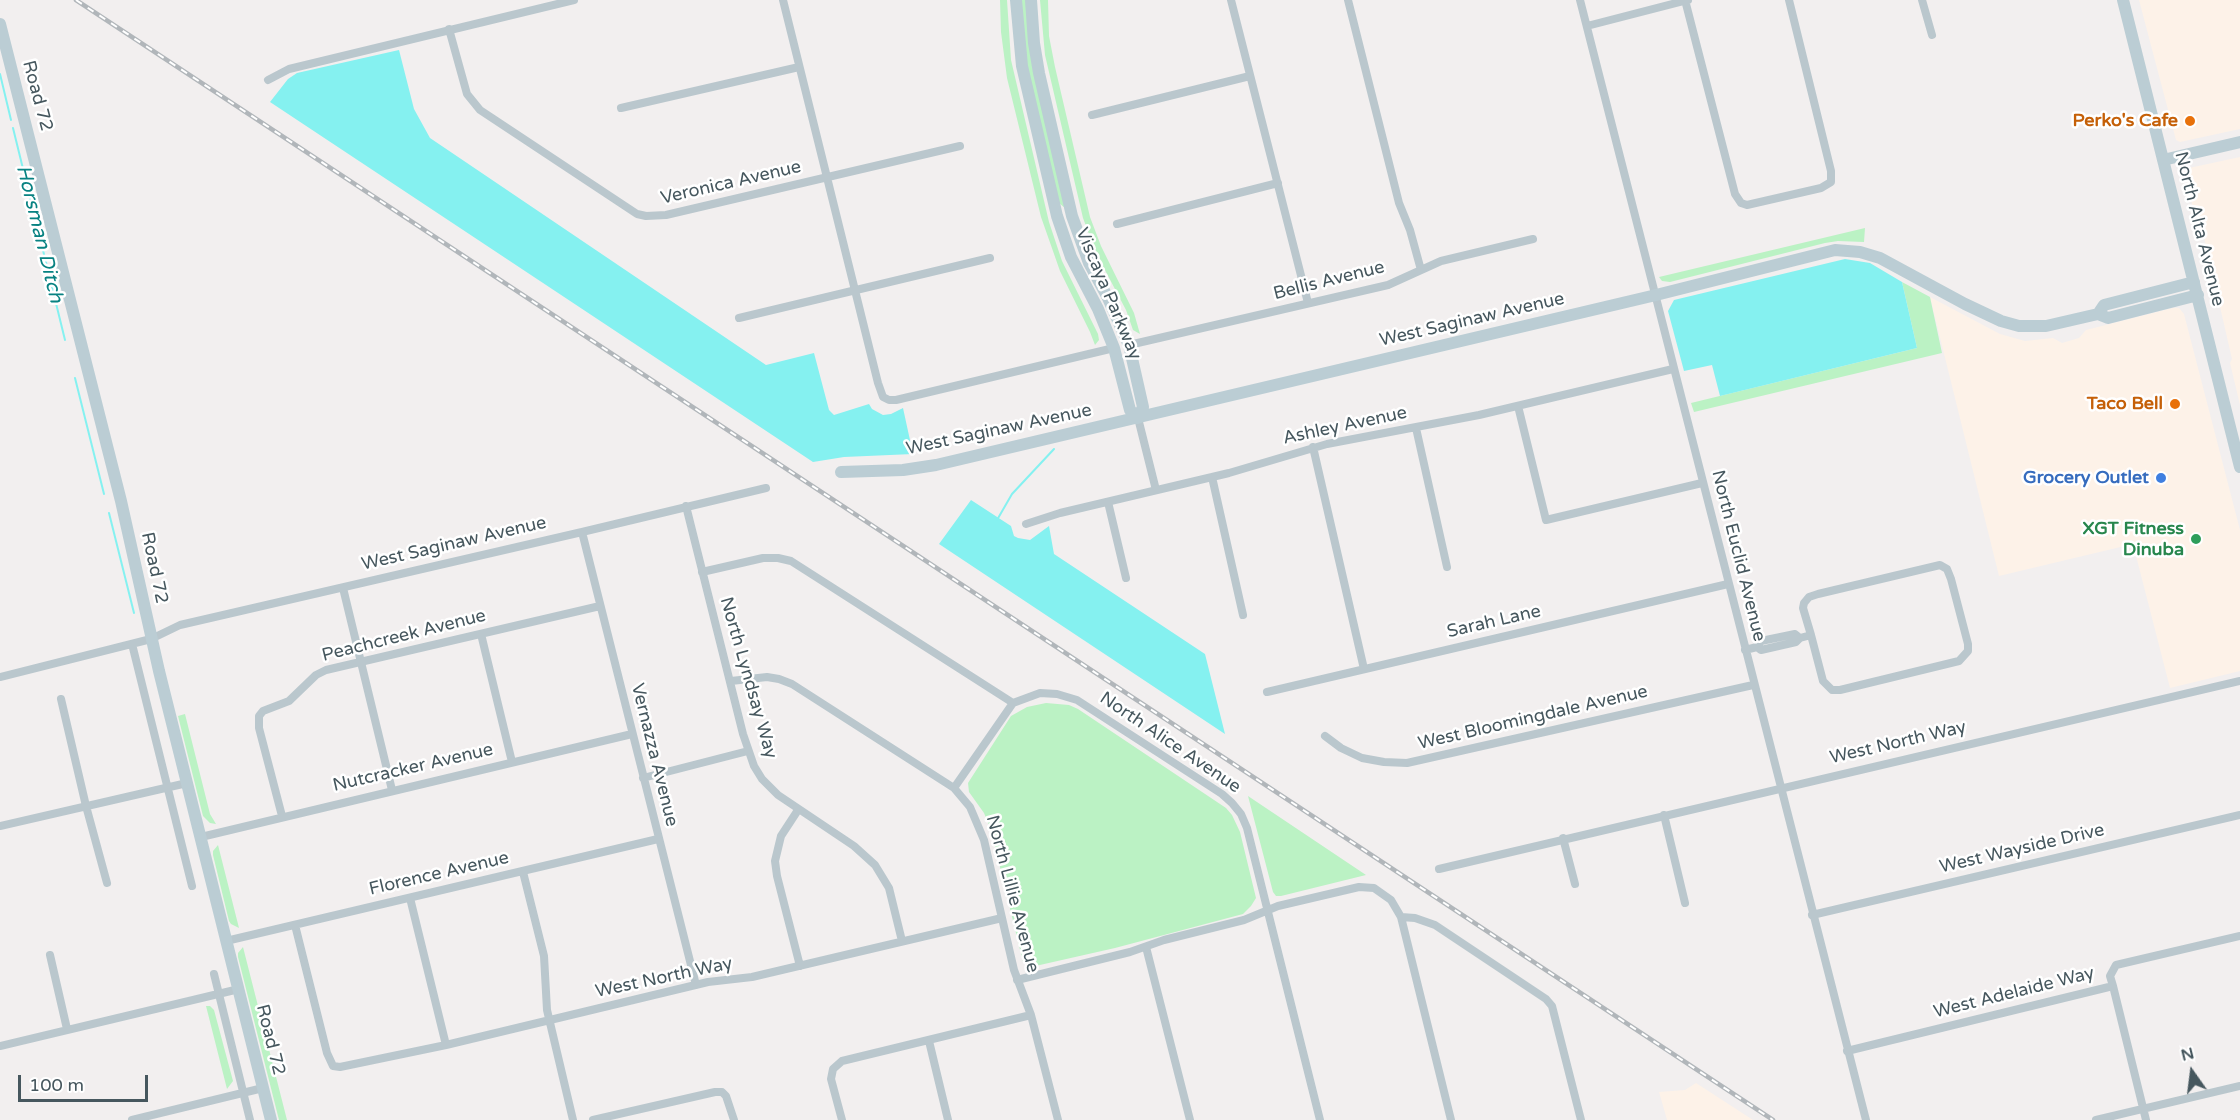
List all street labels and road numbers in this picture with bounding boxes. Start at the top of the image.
street label: Road 72 [17,58,57,134]
street label: North Alta Avenue [2169,150,2229,308]
street label: Veronica Avenue [659,156,803,210]
street label: Viscaya Parkway [1070,225,1146,363]
street label: Bellis Avenue [1271,257,1387,305]
street label: West Saginaw Avenue [1377,288,1567,352]
street label: West Saginaw Avenue [904,400,1094,460]
street label: Ashley Avenue [1281,402,1409,450]
street label: North Euclid Avenue [1706,468,1770,644]
street label: West Saginaw Avenue [359,512,549,576]
street label: Road 72 [136,530,172,606]
street label: North Lyndsay Way [715,595,781,761]
street label: Sarah Lane [1445,601,1543,643]
street label: Peachcreek Avenue [320,605,488,667]
street label: Vernazza Avenue [626,681,682,829]
street label: West Bloomingdale Avenue [1416,681,1650,755]
street label: North Alice Avenue [1095,688,1245,798]
street label: West North Way [1828,717,1968,769]
street label: Nutcracker Avenue [331,739,495,797]
street label: North Lillie Avenue [981,813,1043,975]
street label: West Wayside Drive [1937,820,2107,878]
street label: Florence Avenue [367,847,511,901]
street label: West North Way [594,953,734,1003]
street label: West Adelaide Way [1931,963,2097,1023]
street label: Road 72 [251,1002,289,1078]

